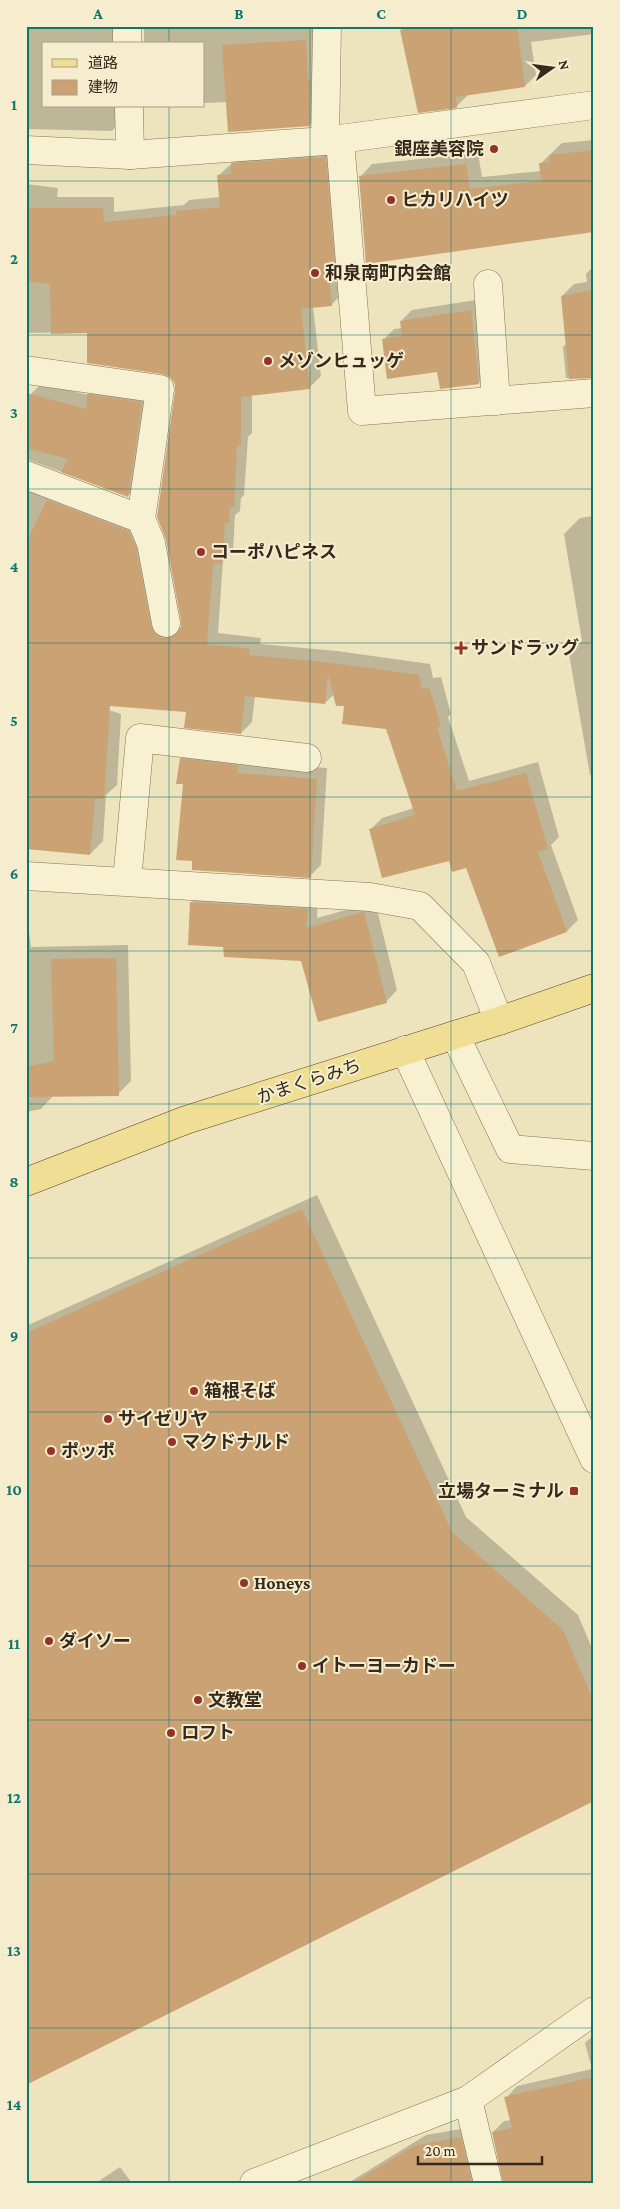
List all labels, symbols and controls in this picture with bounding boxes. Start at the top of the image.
text: A [92,5,103,22]
text: B [234,5,244,22]
text: C [376,5,386,22]
text: D [516,5,528,22]
legend [42,42,205,108]
north arrow [528,42,578,92]
text: 道路 [88,55,118,71]
text: N [556,58,574,72]
text: 建物 [88,79,118,95]
text: 1 [11,96,17,113]
place label: 銀座美容院 [394,139,484,159]
marker: 銀座美容院 [488,143,500,155]
place label: ヒカリハイツ [401,190,509,210]
marker: ヒカリハイツ [385,194,397,206]
text: 2 [10,250,18,267]
place label: 和泉南町内会館 [325,263,451,283]
marker: 和泉南町内会館 [309,267,321,279]
place label: メゾンヒュッゲ [278,351,404,371]
marker: メゾンヒュッゲ [262,355,274,367]
text: 3 [10,404,18,421]
place label: コーポハピネス [211,542,337,562]
marker: コーポハピネス [195,546,207,558]
text: 4 [10,558,19,575]
place label: サンドラッグ [471,638,579,658]
marker: サンドラッグ [455,642,467,654]
text: 5 [10,712,18,729]
text: 6 [10,865,18,882]
text: 7 [10,1019,18,1036]
street label: かまくらみち [255,1055,363,1107]
text: 8 [9,1173,19,1190]
text: 9 [10,1327,18,1344]
place label: 箱根そば [204,1381,276,1401]
marker: 箱根そば [188,1385,200,1397]
place label: サイゼリヤ [118,1409,208,1429]
marker: サイゼリヤ [102,1413,114,1425]
place label: マクドナルド [182,1432,290,1452]
marker: マクドナルド [166,1436,178,1448]
place label: ポッポ [61,1441,115,1461]
marker: ポッポ [45,1445,57,1457]
text: 10 [6,1481,22,1498]
place label: 立場ターミナル [438,1481,564,1501]
marker: 立場ターミナル [568,1485,580,1497]
place label: Honeys [254,1573,310,1593]
marker: Honeys [238,1577,250,1589]
place label: ダイソー [59,1631,131,1651]
text: 11 [8,1635,20,1652]
marker: ダイソー [43,1635,55,1647]
place label: イトーヨーカドー [312,1656,456,1676]
marker: イトーヨーカドー [296,1660,308,1672]
place label: 文教堂 [208,1690,262,1710]
marker: 文教堂 [192,1694,204,1706]
place label: ロフト [181,1723,235,1743]
marker: ロフト [165,1727,177,1739]
text: 12 [7,1789,21,1806]
text: 13 [7,1942,21,1959]
text: 14 [7,2096,22,2113]
scale bar [418,2134,541,2166]
text: 20 m [425,2143,456,2159]

